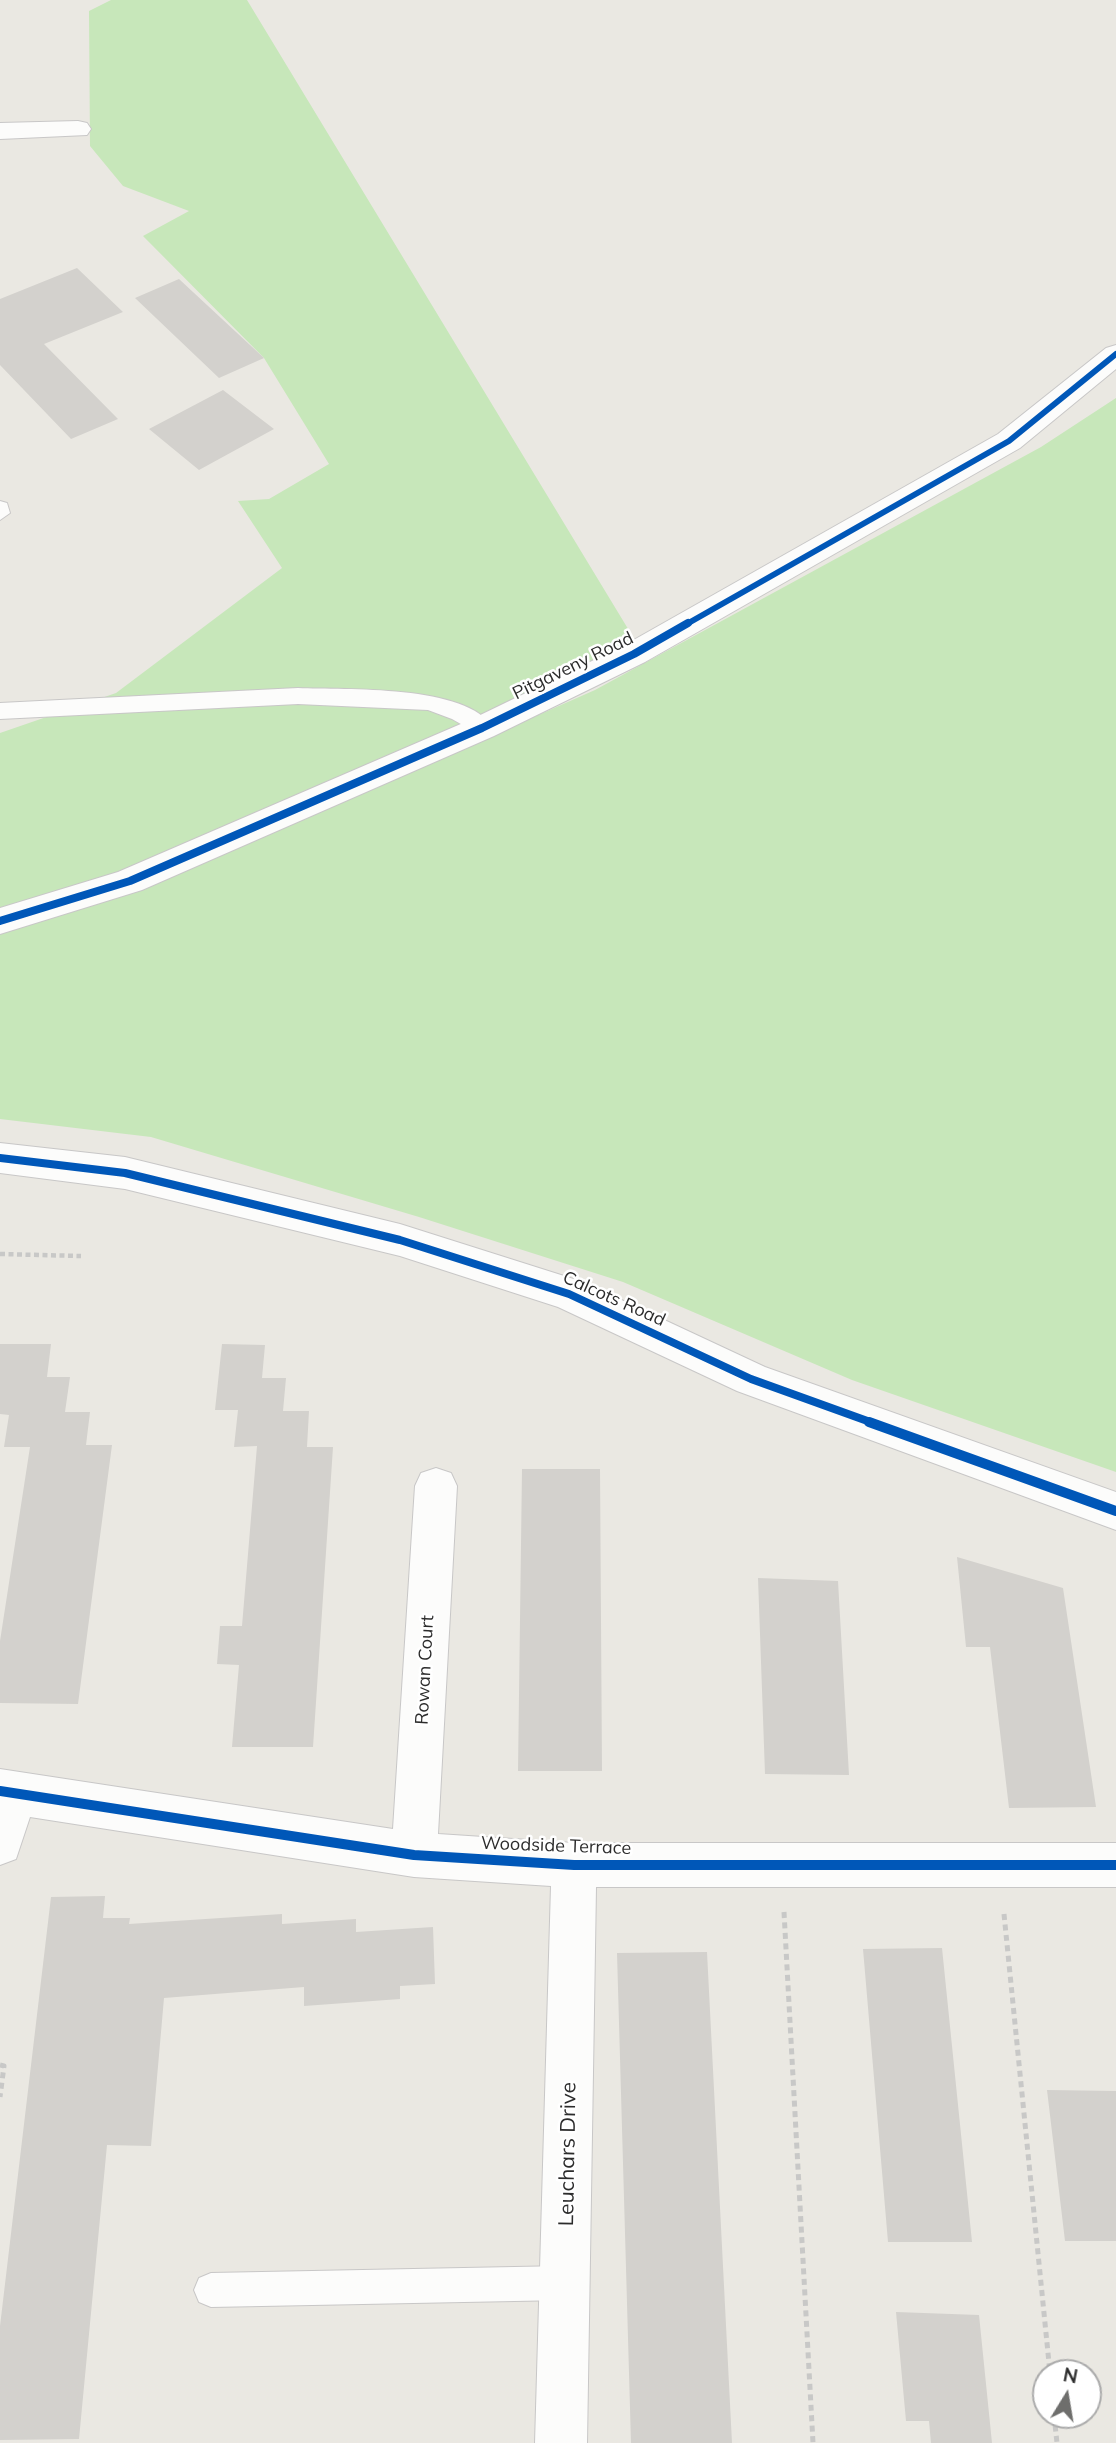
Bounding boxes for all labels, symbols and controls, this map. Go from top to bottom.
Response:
street label: Pitgaveny Road [509,627,637,705]
street label: Calcots Road [559,1267,669,1331]
street label: Rowan Court [411,1615,439,1725]
street label: Woodside Terrace [480,1833,632,1859]
street label: Leuchars Drive [554,2082,582,2226]
north arrow [1032,2359,1102,2429]
text: N [1061,2362,1080,2388]

